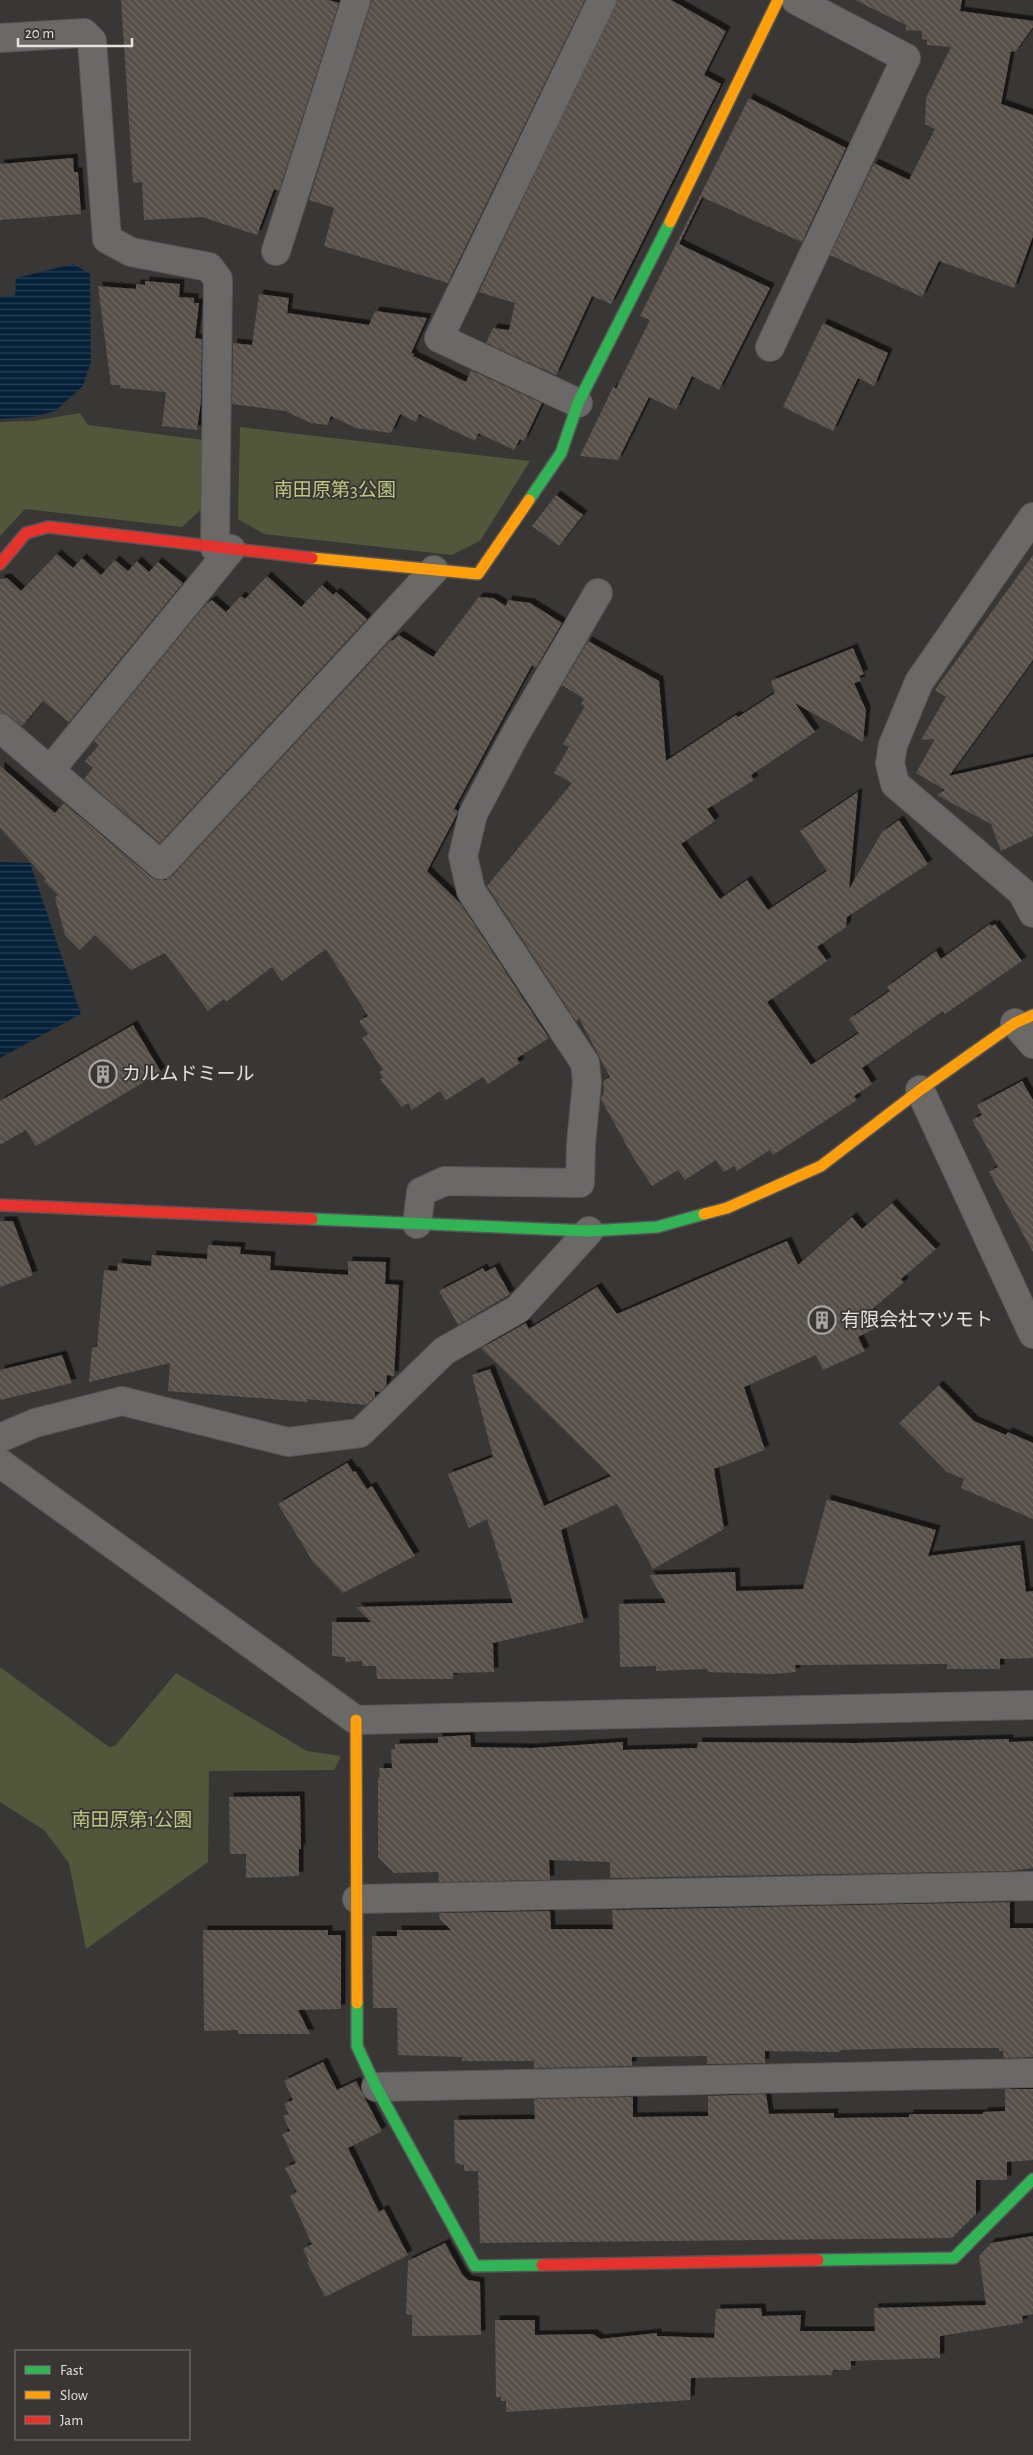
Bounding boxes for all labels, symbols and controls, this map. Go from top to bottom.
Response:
scale bar [18,15,131,47]
text: 20 m [25,26,54,41]
park label: 南田原第3公園 [274,480,396,500]
building icon: カルムドミール [88,1059,118,1089]
place label: カルムドミール [122,1065,255,1084]
building icon: 有限会社マツモト [807,1305,837,1335]
place label: 有限会社マツモト [841,1309,993,1330]
park label: 南田原第1公園 [72,1810,192,1830]
legend [15,2350,190,2440]
text: Fast [60,2363,84,2378]
text: Slow [60,2388,88,2403]
text: Jam [60,2413,83,2428]

